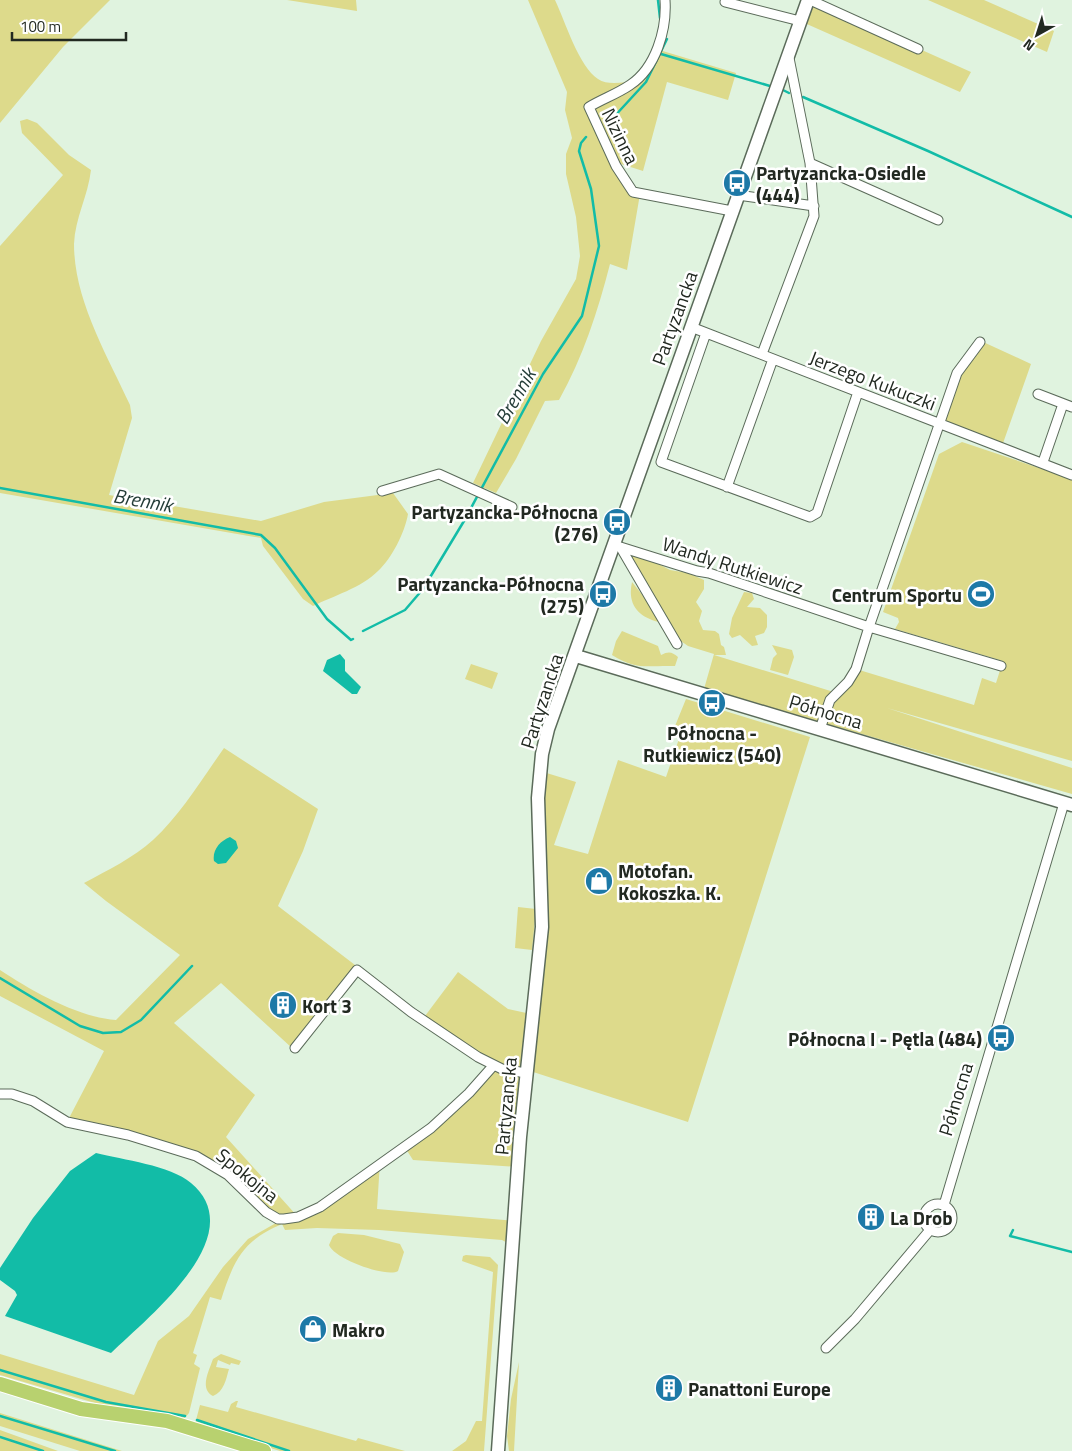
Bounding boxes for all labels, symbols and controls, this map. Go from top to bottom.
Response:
scale bar [12,10,126,42]
north arrow [1012,10,1062,60]
text: 100 m [20,15,61,38]
text: N [1018,34,1039,57]
street label: Nizinna [595,103,647,170]
place label: Partyzancka-Osiedle (444) [756,158,926,209]
bus stop icon: Partyzancka-Osiedle (444) [722,168,752,198]
street label: Partyzancka [644,266,705,369]
street label: Jerzego Kukuczki [805,342,941,418]
water label: Brennik [487,361,544,430]
water label: Brennik [111,480,177,521]
place label: Partyzancka-Północna (276) [411,497,598,548]
bus stop icon: Partyzancka-Północna (276) [602,507,632,537]
street label: Wandy Rutkiewicz [659,529,807,601]
place label: Partyzancka-Północna (275) [397,569,584,620]
bus stop icon: Partyzancka-Północna (275) [588,579,618,609]
sports icon: Centrum Sportu [966,579,996,609]
place label: Centrum Sportu [832,580,962,609]
street label: Partyzancka [512,649,570,752]
street label: Północna [786,686,867,736]
bus stop icon: Północna - Rutkiewicz (540) [697,688,727,718]
place label: Północna - Rutkiewicz (540) [643,718,781,769]
place label: Motofan. Kokoszka. K. [618,856,721,907]
shop icon: Motofan. Kokoszka. K. [584,866,614,896]
building icon: Kort 3 [268,990,298,1020]
place label: Kort 3 [302,991,352,1020]
bus stop icon: Północna I - Pętla (484) [986,1023,1016,1053]
place label: Północna I - Pętla (484) [788,1024,982,1053]
street label: Partyzancka [486,1055,524,1156]
street label: Północna [930,1058,980,1139]
street label: Spokojna [210,1141,286,1210]
building icon: La Drob [856,1202,886,1232]
place label: La Drob [890,1203,953,1232]
shop icon: Makro [298,1314,328,1344]
place label: Makro [332,1315,385,1344]
building icon: Panattoni Europe [654,1373,684,1403]
place label: Panattoni Europe [688,1374,831,1403]

